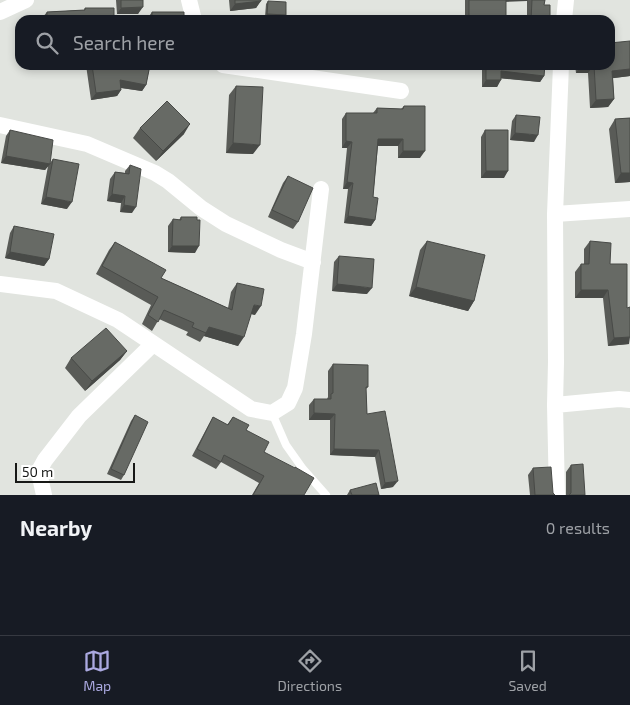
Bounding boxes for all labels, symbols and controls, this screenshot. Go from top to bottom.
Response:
search box [15,15,615,70]
icon: search [33,29,61,57]
text: Search here [73,31,175,54]
scale bar [15,460,135,483]
text: 50 m [22,463,53,480]
text: Nearby [20,515,92,540]
text: 0 results [546,518,610,537]
tab: Map [83,647,111,694]
tab: Directions [278,647,342,694]
tab: Saved [508,647,547,694]

